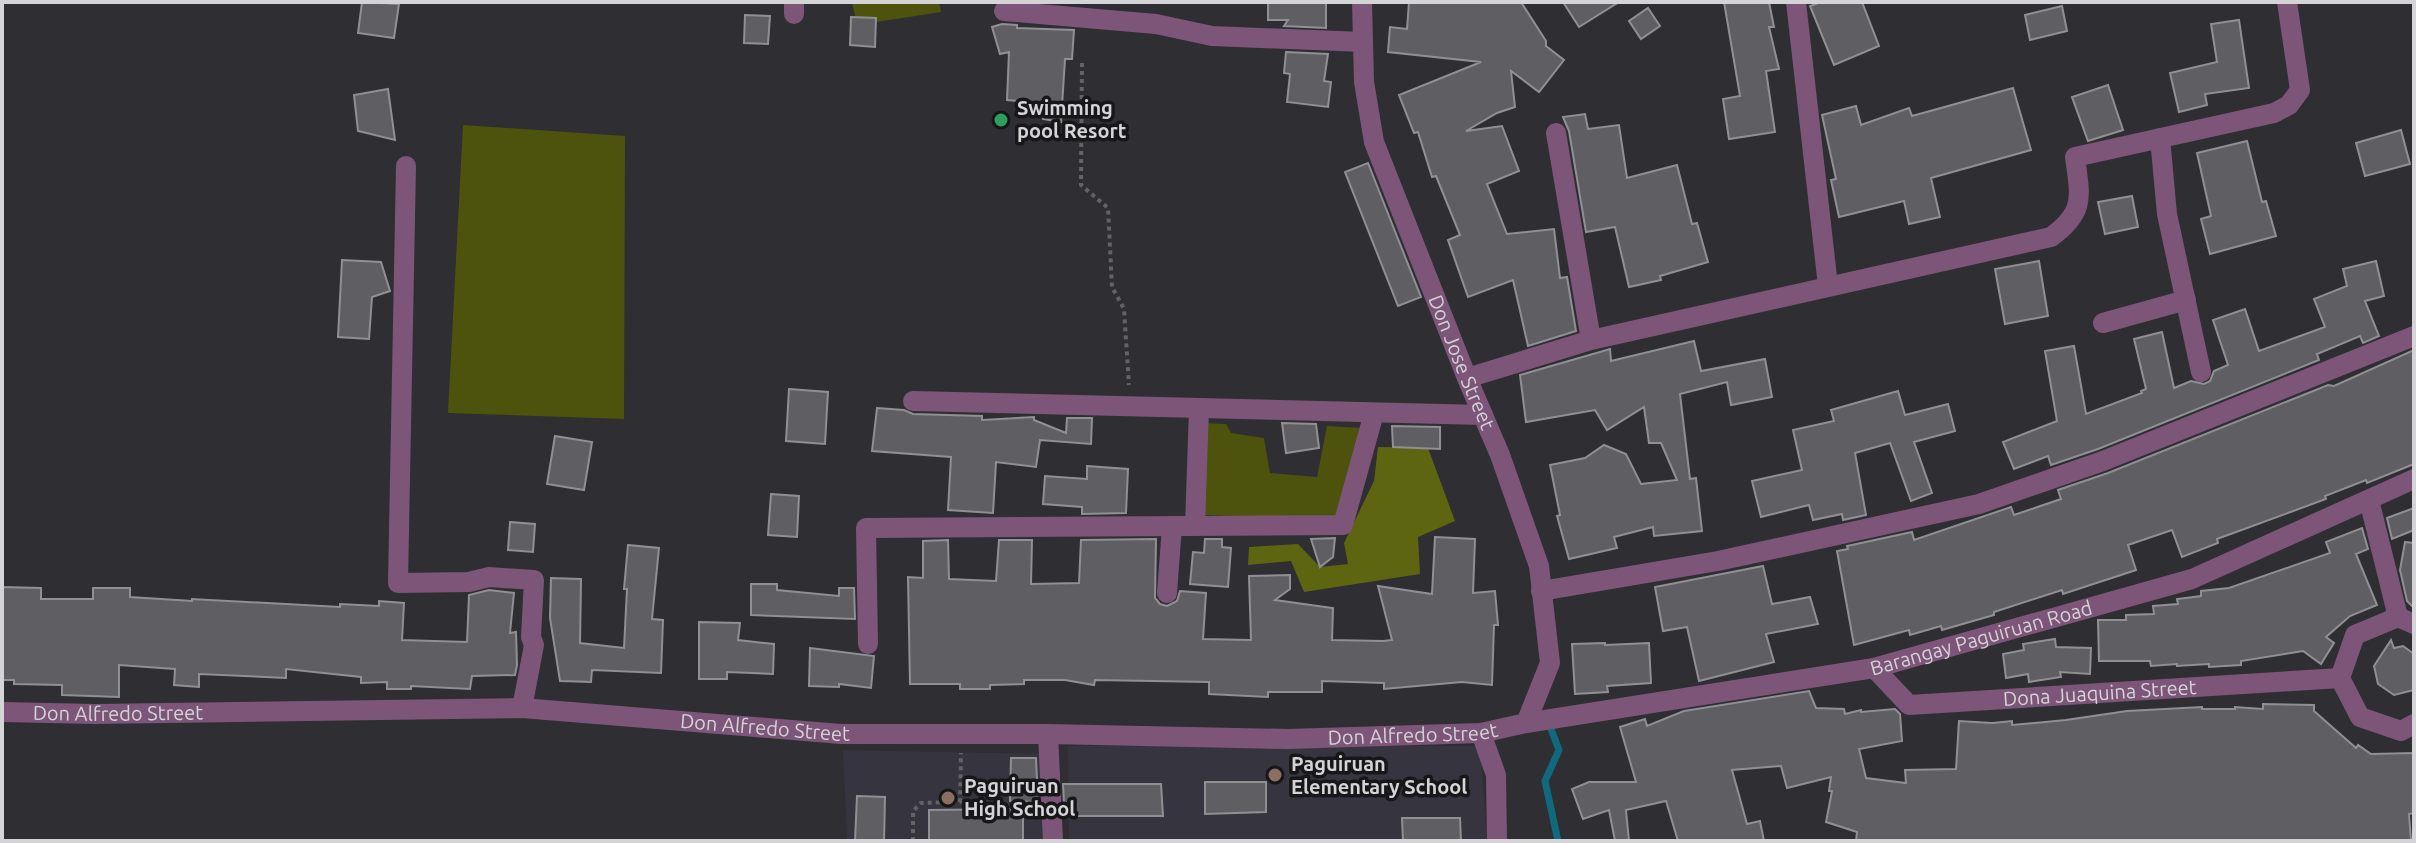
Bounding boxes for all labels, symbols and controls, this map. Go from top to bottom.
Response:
place label: Swimming pool Resort [1017,96,1127,142]
marker: Swimming pool Resort [992,111,1010,129]
street label: Don Jose Street [1424,291,1500,433]
street label: Barangay Paguiruan Road [1867,596,2095,680]
street label: Dona Juaquina Street [2002,675,2197,710]
street label: Don Alfredo Street [33,700,203,725]
street label: Don Alfredo Street [679,709,850,745]
street label: Don Alfredo Street [1327,718,1500,749]
place label: Paguiruan Elementary School [1291,752,1467,798]
marker: Paguiruan Elementary School [1266,766,1284,784]
place label: Paguiruan High School [964,774,1075,820]
marker: Paguiruan High School [939,789,957,807]

